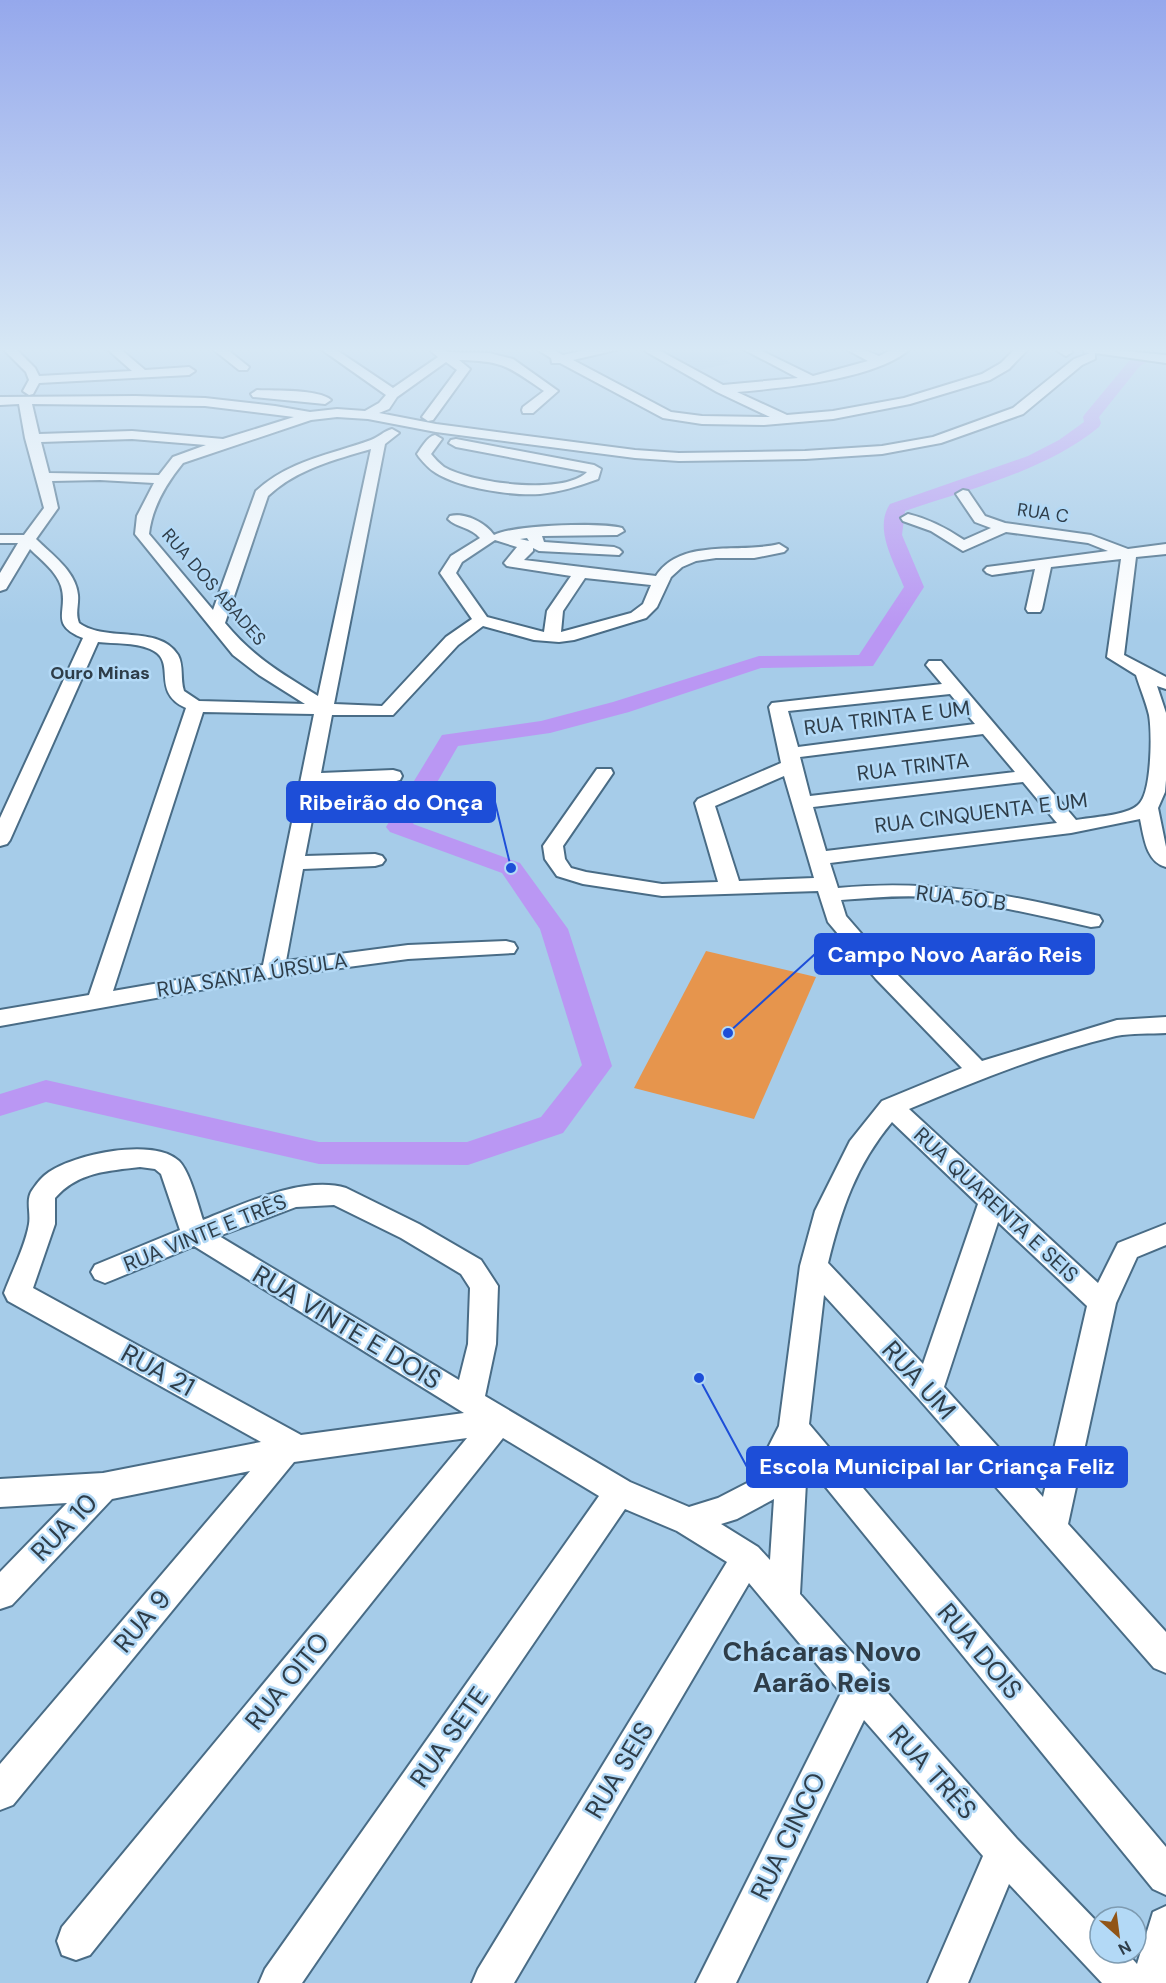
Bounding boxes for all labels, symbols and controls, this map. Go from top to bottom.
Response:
street label: RUA C [1016,498,1070,528]
street label: RUA DOS ABADES [156,523,272,651]
district label: Ouro Minas [50,661,150,685]
street label: RUA TRINTA E UM [802,694,972,742]
street label: RUA TRINTA [855,746,971,788]
callout: Ribeirão do Onça [287,782,495,822]
street label: RUA CINQUENTA E UM [873,786,1089,840]
text: Ribeirão do Onça [299,788,483,817]
street label: RUA 50 B [914,879,1008,917]
callout: Campo Novo Aarão Reis [815,934,1094,974]
text: Campo Novo Aarão Reis [827,940,1083,969]
street label: RUA SANTA ÚRSULA [155,946,349,1004]
street label: RUA QUARENTA E SEIS [908,1121,1084,1289]
street label: RUA VINTE E TRÊS [119,1188,291,1278]
street label: RUA VINTE E DOIS [246,1257,448,1397]
street label: RUA UM [875,1333,963,1427]
street label: RUA 21 [115,1336,201,1404]
callout: Escola Municipal lar Criança Feliz [747,1447,1127,1487]
text: Escola Municipal lar Criança Feliz [759,1452,1115,1481]
street label: RUA 10 [23,1486,105,1568]
street label: RUA 9 [106,1582,178,1660]
street label: RUA DOIS [930,1596,1030,1706]
street label: RUA OITO [237,1625,337,1737]
district label: Chácaras Novo Aarão Reis [723,1634,921,1700]
street label: RUA SETE [402,1680,496,1794]
street label: RUA SEIS [577,1715,661,1825]
street label: RUA TRÊS [882,1718,984,1826]
street label: RUA CINCO [743,1767,833,1905]
north arrow [1088,1905,1148,1965]
text: N [1115,1936,1135,1960]

